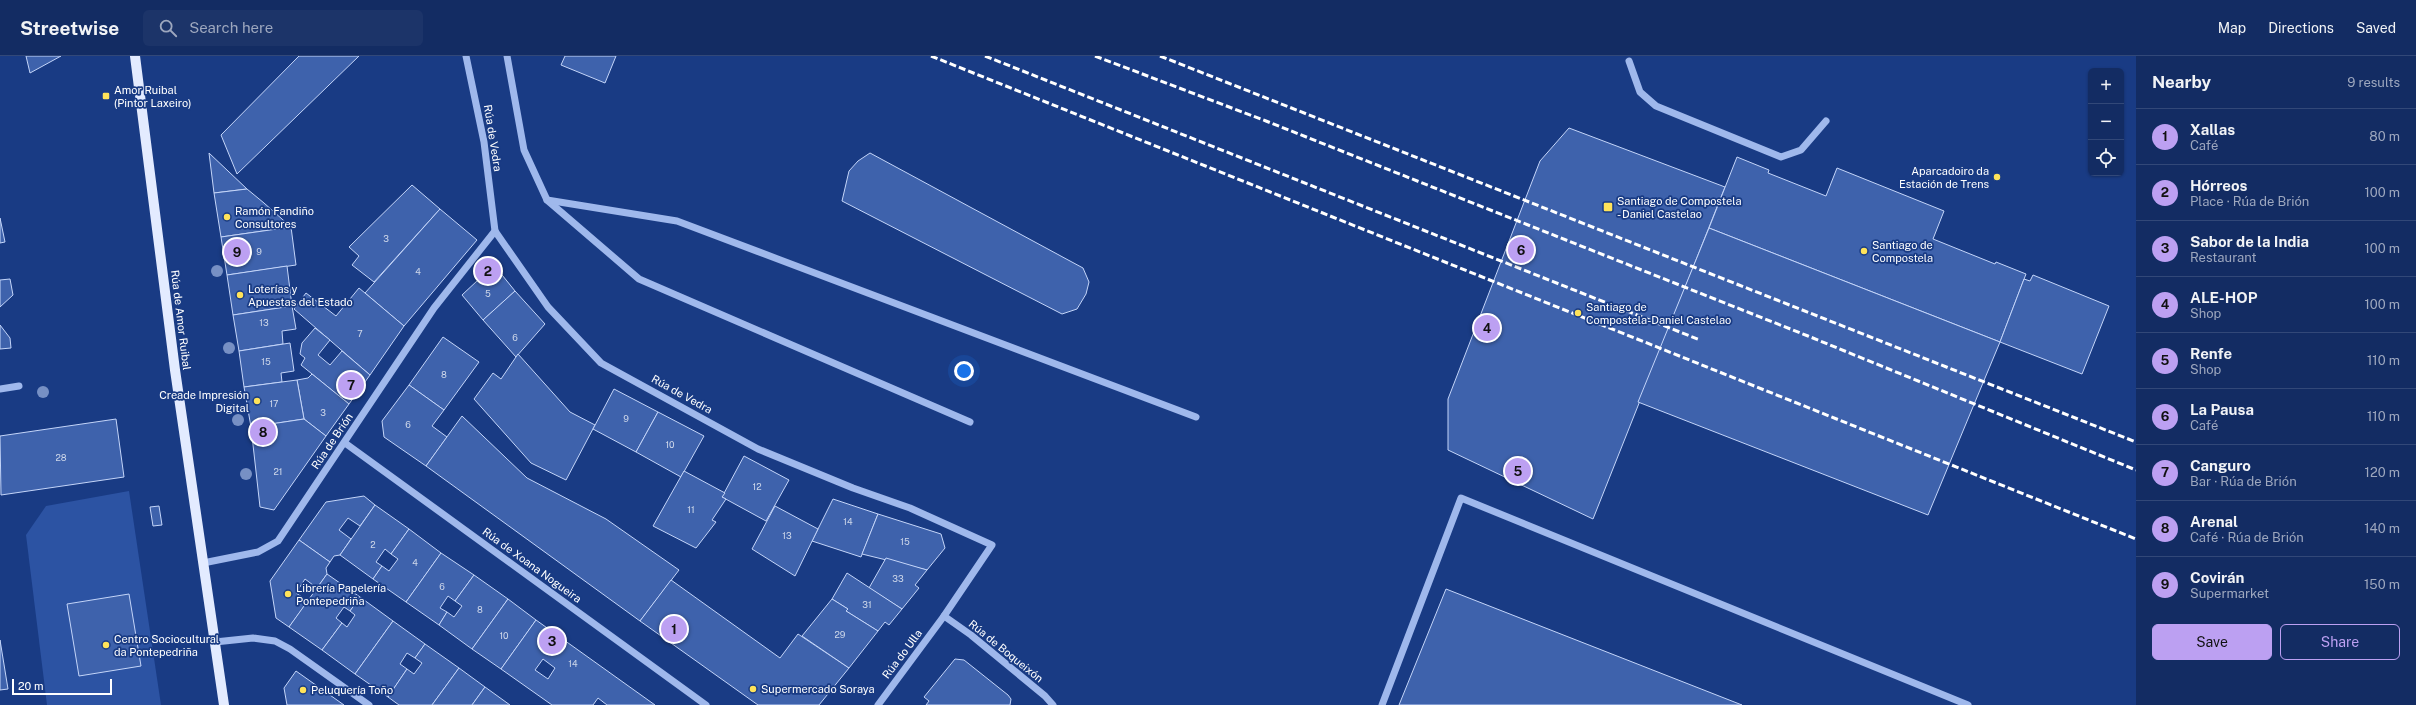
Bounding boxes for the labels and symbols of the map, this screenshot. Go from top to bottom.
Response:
place label: Amor Ruibal (Pintor Laxeiro) [114,84,191,109]
marker: Amor Ruibal (Pintor Laxeiro) [101,91,111,101]
street label: Rúa de Vedra [482,104,504,172]
place label: Aparcadoiro da Estación de Trens [1899,165,1989,190]
marker: Aparcadoiro da Estación de Trens [1992,172,2002,182]
place label: Santiago de Compostela - Daniel Castelao [1617,195,1742,220]
marker: Santiago de Compostela - Daniel Castelao [1602,201,1614,213]
place label: Ramón Fandiño Consultores [235,205,314,230]
marker: Ramón Fandiño Consultores [222,212,232,222]
house number: 3 [383,233,389,244]
pin: 6 [1508,235,1534,265]
pin: 9 [224,237,250,267]
place label: Santiago de Compostela [1872,239,1933,264]
house number: 9 [256,246,262,257]
marker: Santiago de Compostela [1859,246,1869,256]
pin: 2 [475,256,501,286]
house number: 4 [415,266,421,277]
street label: Rúa de Amor Ruibal [169,269,193,371]
place label: Loterías y Apuestas del Estado [248,283,353,308]
house number: 5 [485,288,491,299]
marker: Loterías y Apuestas del Estado [235,290,245,300]
place label: Santiago de Compostela-Daniel Castelao [1586,301,1731,326]
marker: Santiago de Compostela-Daniel Castelao [1573,308,1583,318]
pin: 4 [1474,313,1500,343]
house number: 13 [259,317,269,328]
house number: 7 [357,328,363,339]
house number: 6 [512,332,518,343]
house number: 15 [261,356,271,367]
your location [954,361,974,381]
house number: 8 [441,369,447,380]
pin: 7 [338,370,364,400]
street label: Rúa de Vedra [650,372,714,416]
place label: Creade Impresión Digital [159,389,249,414]
marker: Creade Impresión Digital [252,396,262,406]
house number: 17 [269,398,279,409]
house number: 3 [320,407,326,418]
street label: Rúa de Brión [309,411,355,471]
house number: 9 [623,413,629,424]
pin: 8 [250,417,276,447]
house number: 6 [405,419,411,430]
house number: 10 [665,439,675,450]
house number: 28 [55,452,67,463]
pin: 5 [1505,456,1531,486]
house number: 21 [273,466,283,477]
house number: 12 [752,481,762,492]
house number: 11 [687,504,695,515]
house number: 14 [843,516,853,527]
street label: Rúa de Xoana Nogueira [480,525,584,605]
house number: 13 [782,530,792,541]
house number: 15 [900,536,910,547]
house number: 2 [370,539,376,550]
house number: 4 [412,557,418,568]
house number: 33 [892,573,904,584]
house number: 6 [439,581,445,592]
place label: Librería Papelería Pontepedriña [296,582,386,607]
marker: Librería Papelería Pontepedriña [283,589,293,599]
house number: 31 [862,599,872,610]
house number: 8 [477,604,483,615]
pin: 1 [661,614,687,644]
street label: Rúa de Boqueixón [967,617,1045,685]
pin: 3 [539,626,565,656]
street label: Rúa do Ulla [880,627,924,681]
house number: 29 [835,629,846,640]
house number: 10 [499,630,509,641]
place label: Centro Sociocultural da Pontepedriña [114,633,219,658]
marker: Centro Sociocultural da Pontepedriña [101,640,111,650]
house number: 14 [568,658,578,669]
scale bar [12,677,112,696]
place label: Supermercado Soraya [761,683,875,695]
place label: Peluquería Toño [311,684,393,696]
marker: Supermercado Soraya [748,684,758,694]
marker: Peluquería Toño [298,685,308,695]

